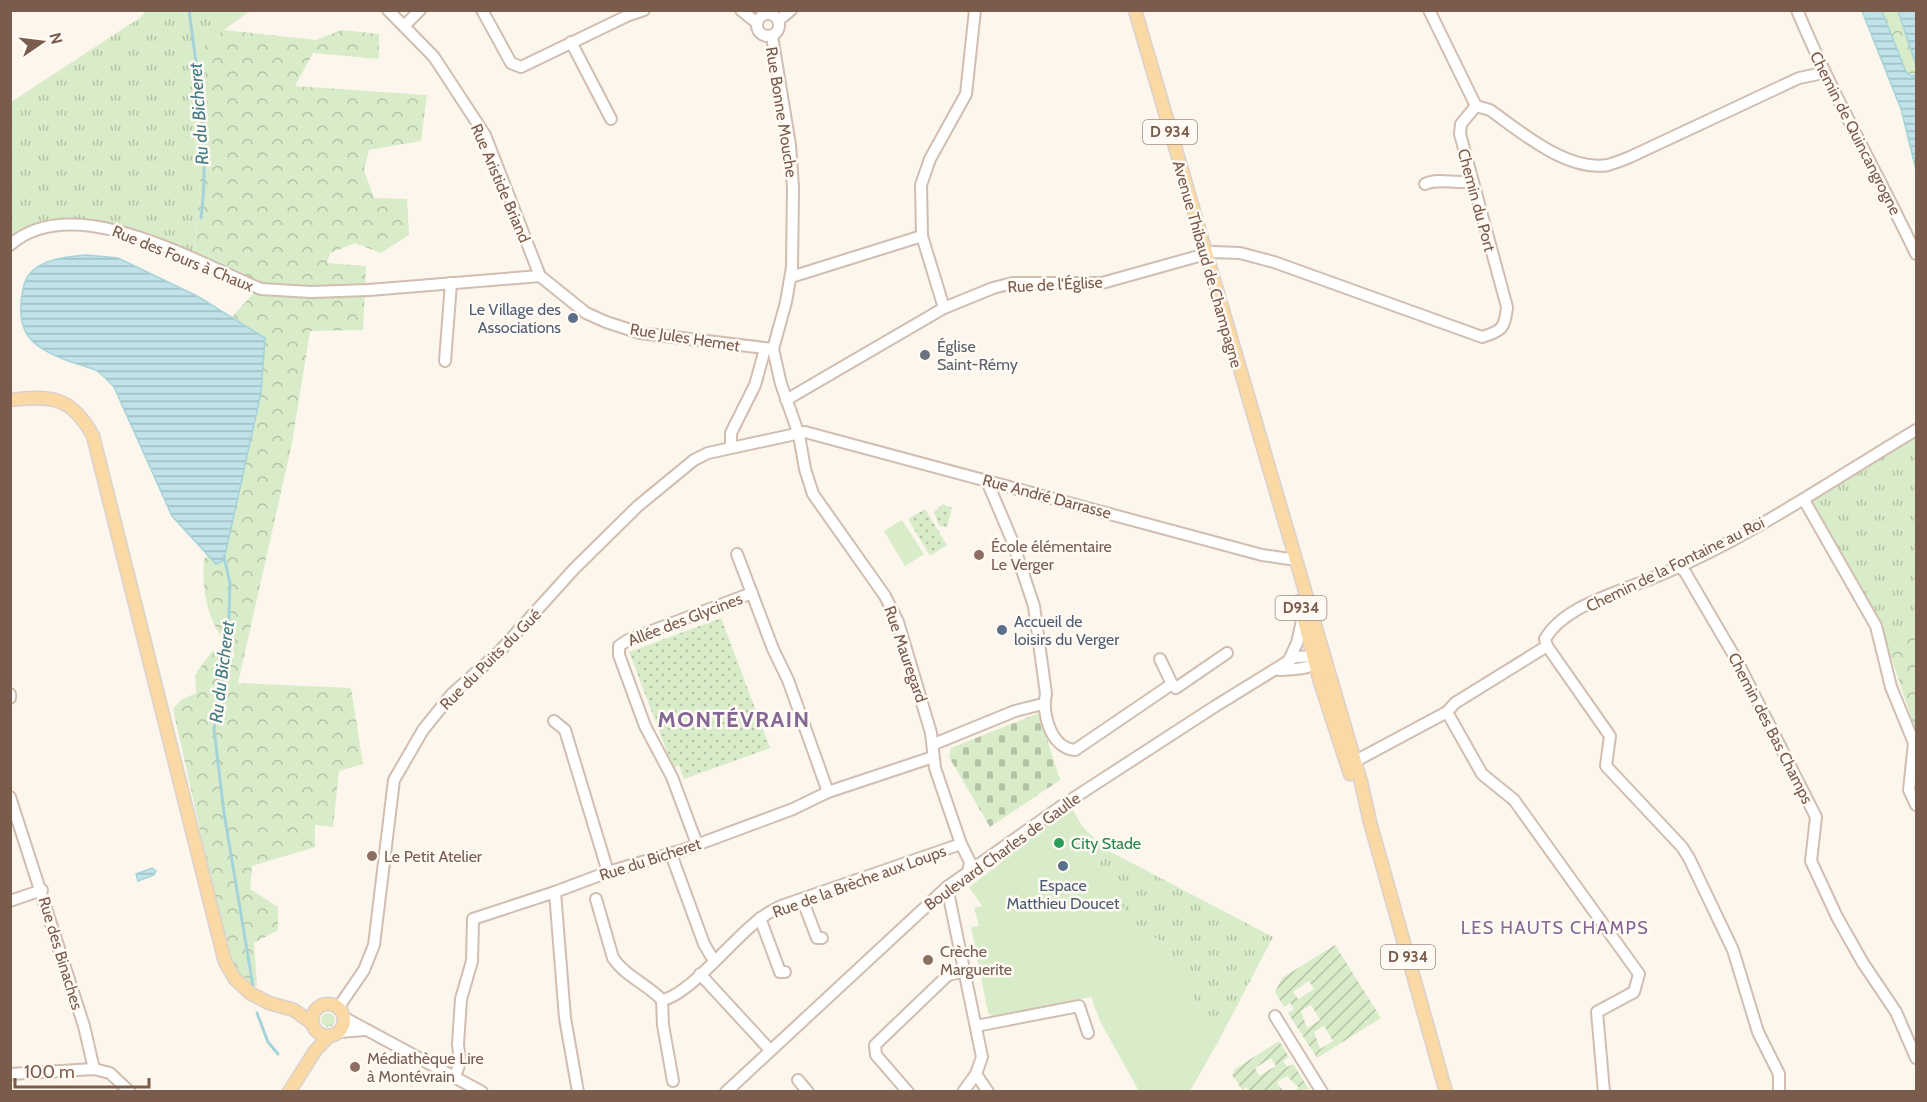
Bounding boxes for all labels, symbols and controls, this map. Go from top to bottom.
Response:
north arrow [12,12,72,72]
text: N [45,31,67,46]
street label: Rue Bonne Mouche [762,46,801,179]
street label: Chemin de Quincangrogne [1806,48,1905,218]
water label: Ru du Bicheret [184,62,214,166]
road number: D 934 [1143,120,1197,144]
street label: Rue Aristide Briand [467,121,534,246]
street label: Chemin du Port [1454,147,1500,254]
street label: Avenue Thibaud de Champagne [1169,158,1246,370]
street label: Rue des Fours à Chaux [109,221,257,296]
street label: Rue de l'Église [1007,273,1103,296]
place label: Le Village des Associations [469,300,561,337]
marker: Le Village des Associations [566,311,580,325]
street label: Rue Jules Hemet [629,319,742,356]
place label: Église Saint-Rémy [937,337,1018,374]
marker: Église Saint-Rémy [918,348,932,362]
street label: Rue André Darrasse [981,470,1113,523]
street label: Chemin de la Fontaine au Roi [1583,513,1768,616]
place label: École élémentaire Le Verger [991,537,1112,574]
marker: École élémentaire Le Verger [972,548,986,562]
street label: Allée des Glycines [625,589,745,650]
road number: D934 [1276,596,1326,620]
street label: Rue Mauregard [880,603,931,705]
street label: Rue du Puits du Gué [436,605,545,714]
place label: Accueil de loisirs du Verger [1014,612,1120,649]
water label: Ru du Bicheret [205,619,239,724]
marker: Accueil de loisirs du Verger [995,623,1009,637]
street label: Chemin des Bas Champs [1724,649,1817,807]
district label: MONTÉVRAIN [657,706,811,733]
street label: Boulevard Charles de Gaulle [921,789,1084,914]
street label: Rue du Bicheret [597,834,704,885]
place label: City Stade [1071,834,1141,853]
marker: City Stade [1052,836,1066,850]
street label: Rue de la Brèche aux Loups [770,841,949,922]
place label: Le Petit Atelier [384,847,483,866]
marker: Le Petit Atelier [365,849,379,863]
marker: Espace Matthieu Doucet [1056,859,1070,873]
place label: Espace Matthieu Doucet [1007,876,1120,913]
street label: Rue des Binaches [34,894,87,1012]
district label: LES HAUTS CHAMPS [1461,917,1649,939]
place label: Crèche Marguerite [940,942,1012,979]
road number: D 934 [1381,945,1435,969]
marker: Crèche Marguerite [921,953,935,967]
place label: Médiathèque Lire à Montévrain [367,1049,484,1086]
scale bar [15,1051,148,1089]
marker: Médiathèque Lire à Montévrain [348,1060,362,1074]
text: 100 m [24,1061,75,1083]

